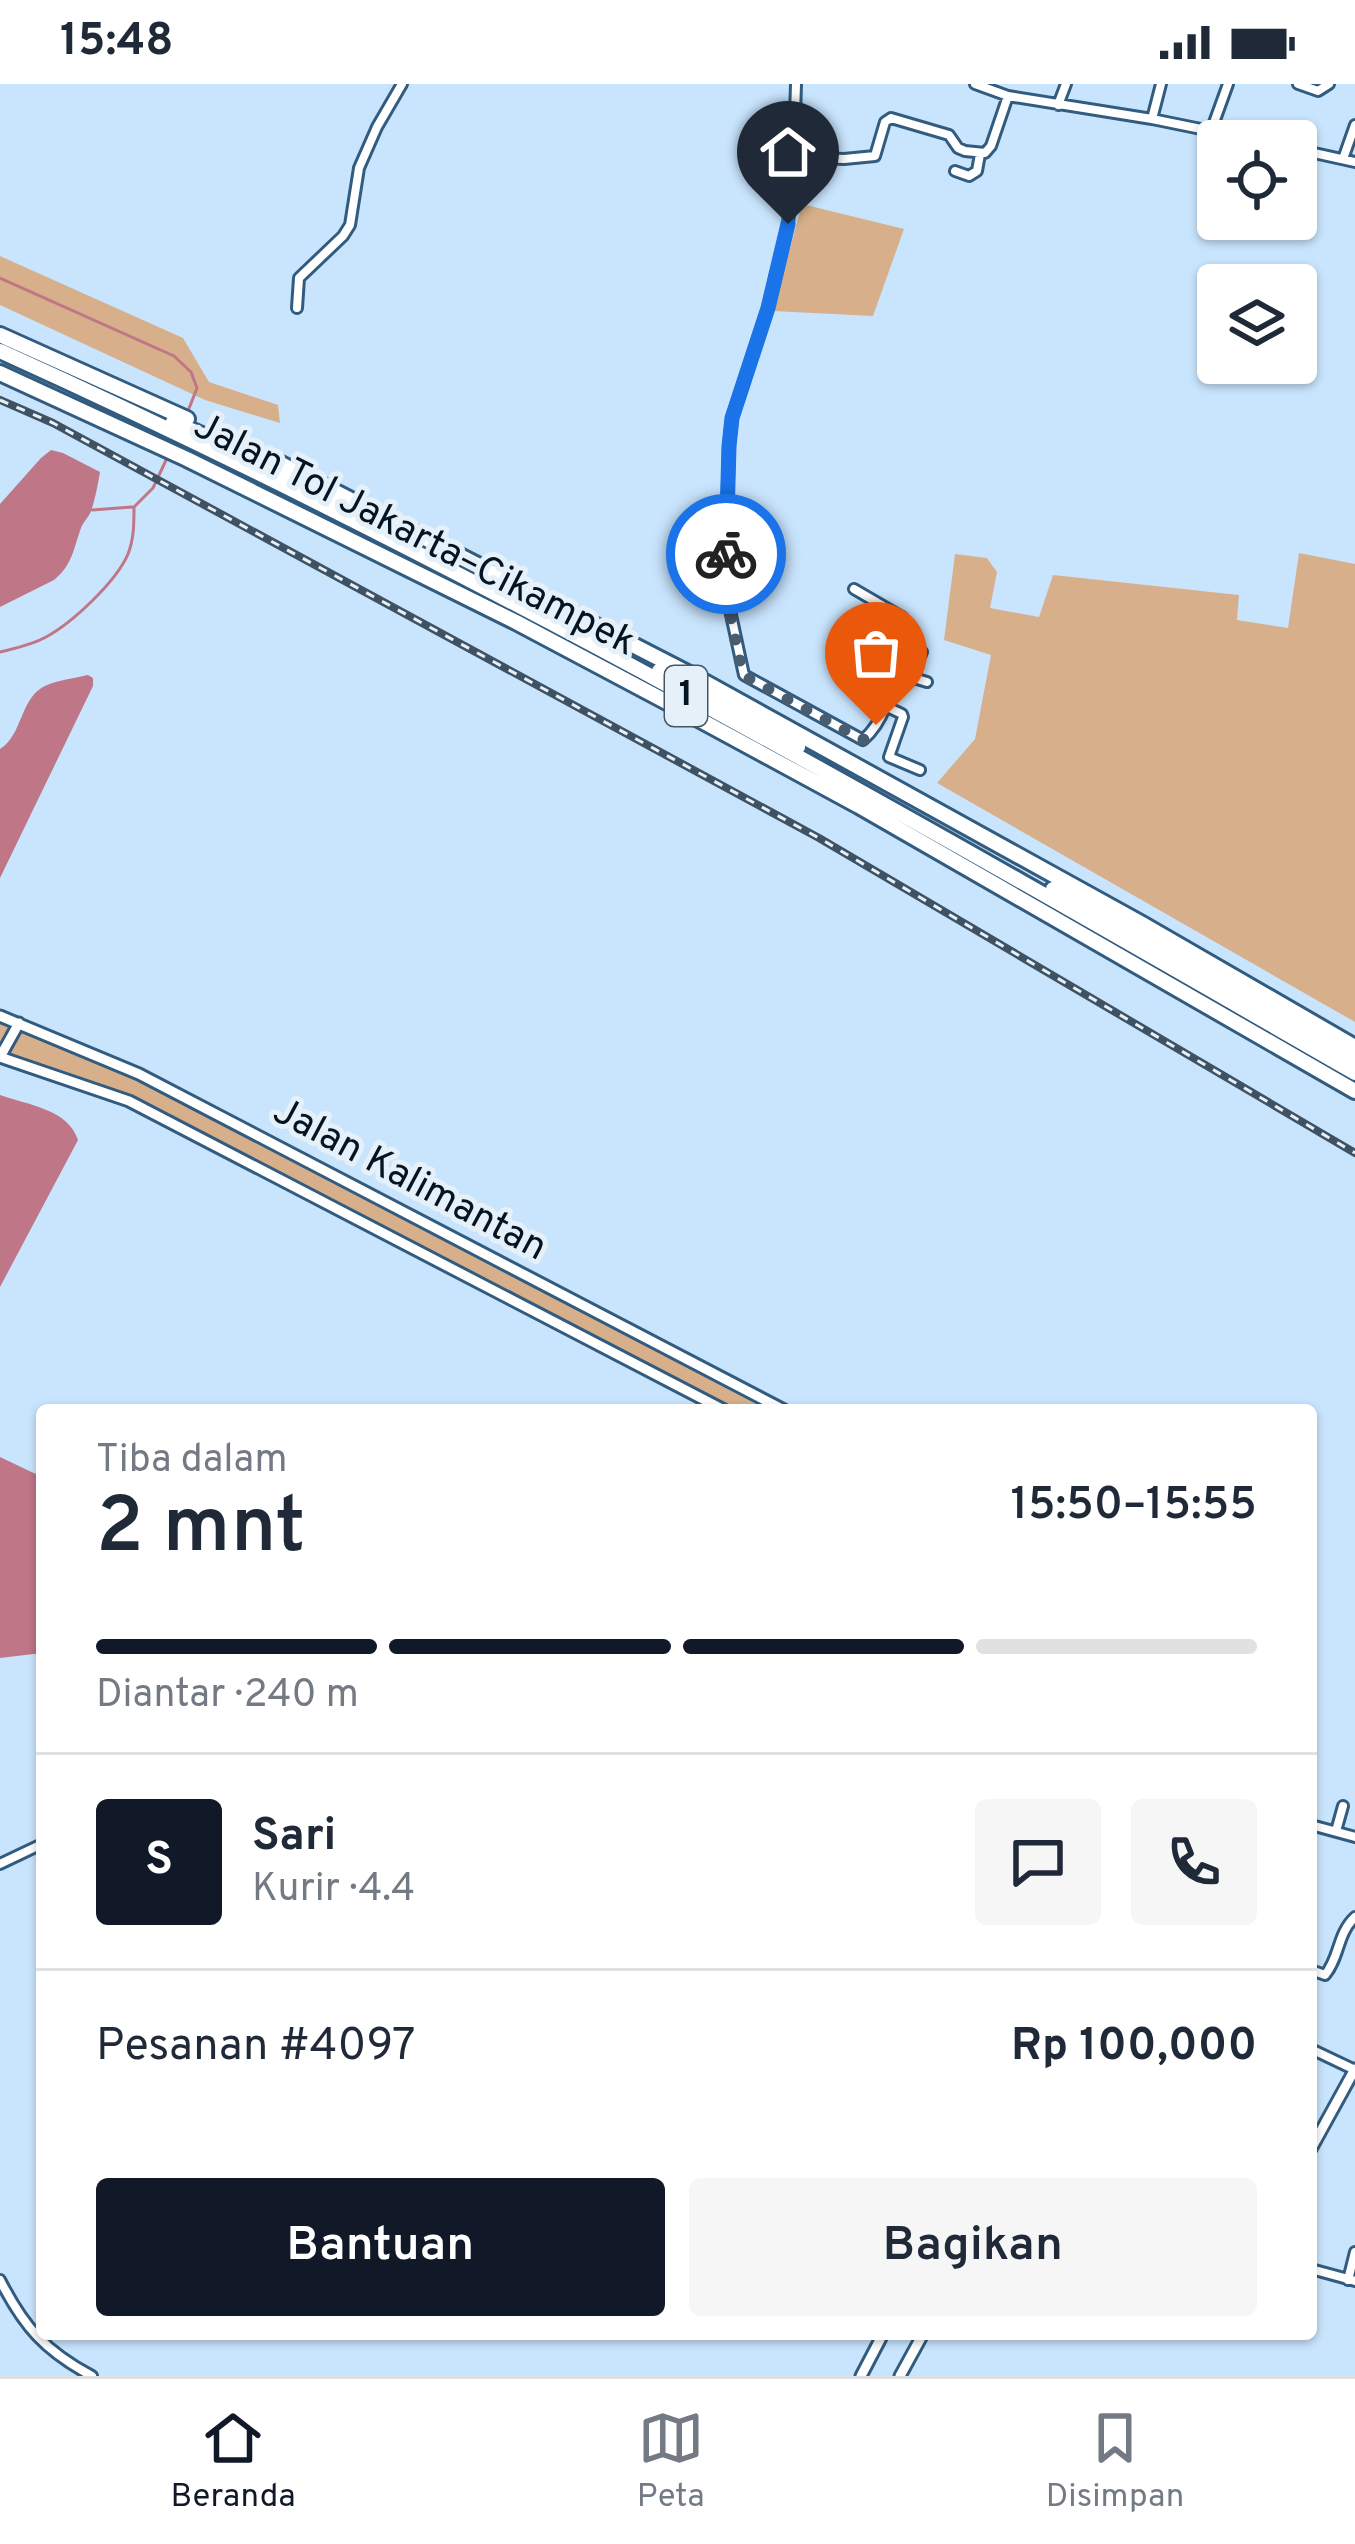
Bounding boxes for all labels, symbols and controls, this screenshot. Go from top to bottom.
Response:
text: 15:48 [60,14,174,71]
pin [737,101,839,224]
icon: home [755,119,821,185]
map controls [1197,120,1317,384]
button: locate [1197,120,1317,240]
button: layers [1197,264,1317,384]
street label: Jalan Tol Jakarta–Cikampek [185,403,643,669]
courier [666,494,786,614]
icon: bike [693,521,759,587]
pin [825,602,927,725]
icon: bag [843,620,909,686]
road number: 1 [665,666,707,726]
street label: Jalan Kalimantan [264,1088,554,1274]
text: Tiba dalam [96,1437,288,1486]
text: 15:50–15:55 [1010,1478,1257,1535]
text: 2 mnt [96,1481,305,1580]
text: Diantar · 240 m [96,1672,359,1721]
button: chat [975,1799,1101,1925]
button: phone [1131,1799,1257,1925]
text: Sari [252,1809,336,1866]
text: S [145,1833,173,1890]
text: Kurir · 4.4 [252,1866,415,1915]
text: Pesanan #4097 [96,2019,415,2076]
text: Rp 100,000 [1011,2019,1257,2076]
button: Bantuan [96,2178,665,2316]
button: Bagikan [689,2178,1257,2316]
tab: Beranda [171,2405,296,2519]
tab: Peta [637,2405,705,2519]
tab: Disimpan [1046,2405,1184,2519]

